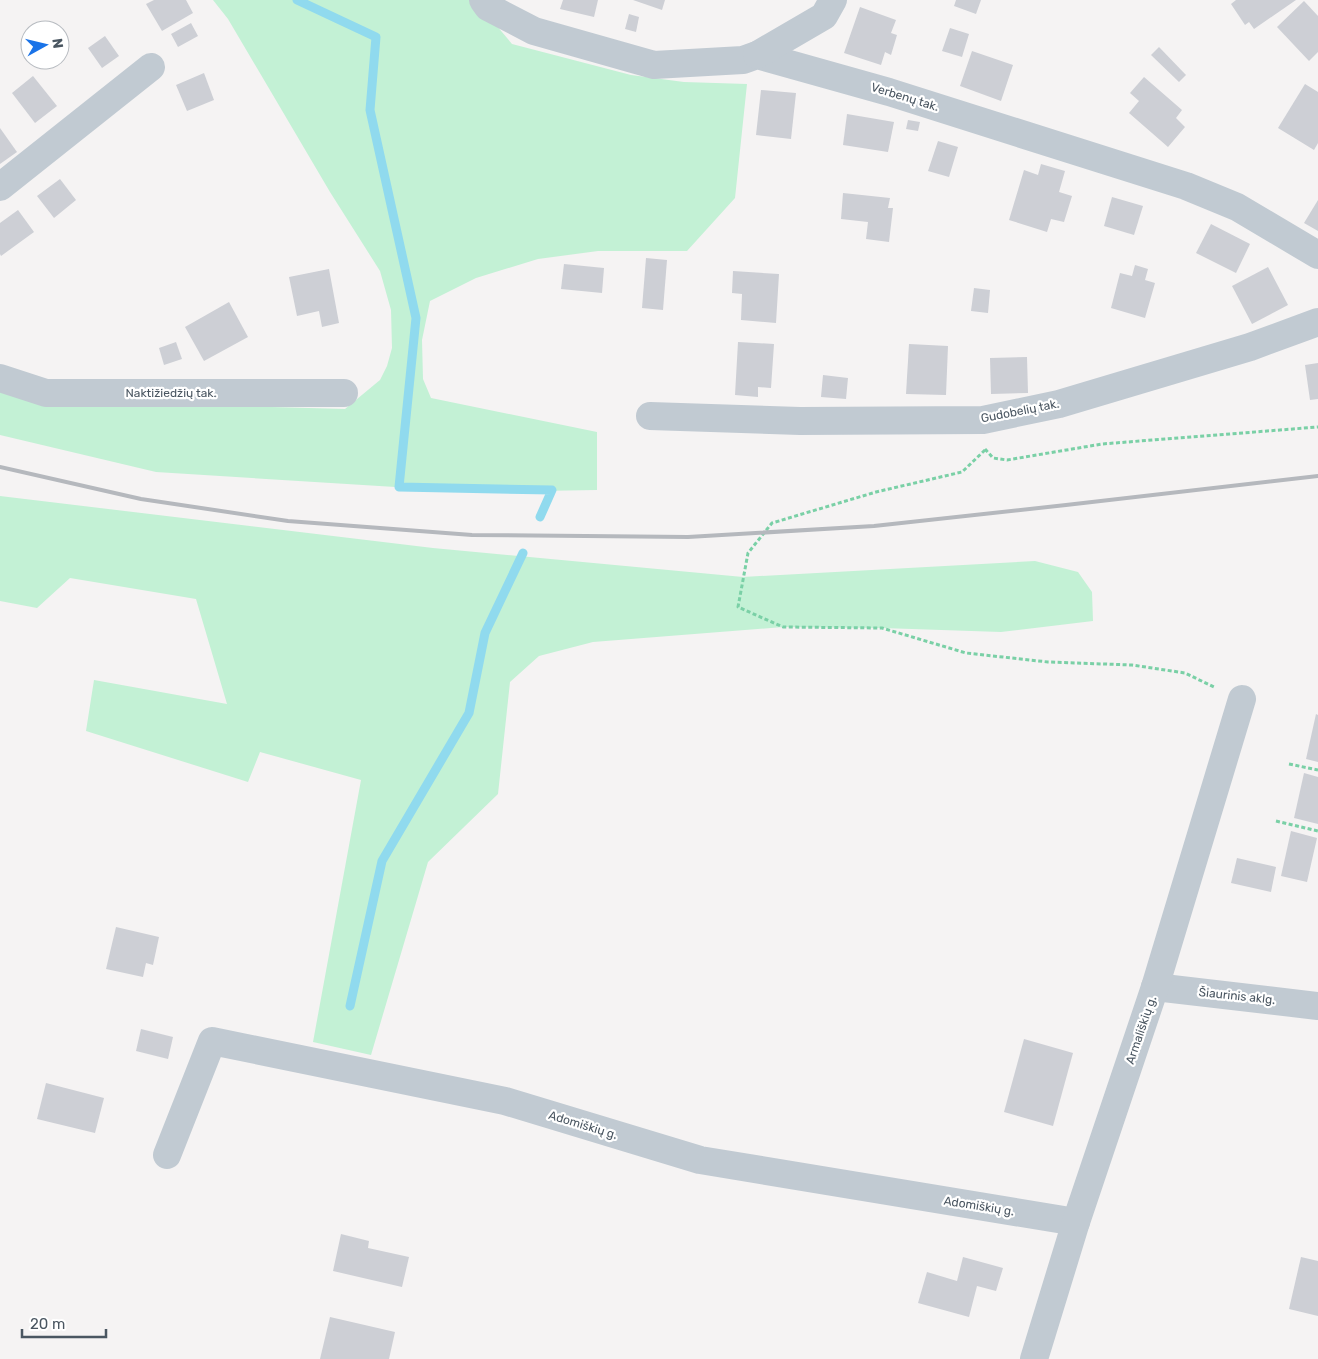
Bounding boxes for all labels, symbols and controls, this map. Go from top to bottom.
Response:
north arrow [20,20,70,70]
text: N [48,37,66,49]
street label: Verbenų tak. [869,80,941,114]
street label: Naktižiedžių tak. [125,386,217,400]
street label: Gudobelių tak. [980,397,1060,425]
street label: Šiaurinis aklg. [1198,985,1276,1007]
street label: Armališkių g. [1123,994,1159,1066]
street label: Adomiškių g. [547,1108,619,1142]
street label: Adomiškių g. [943,1194,1015,1218]
scale bar [22,1306,106,1338]
text: 20 m [30,1315,65,1333]

